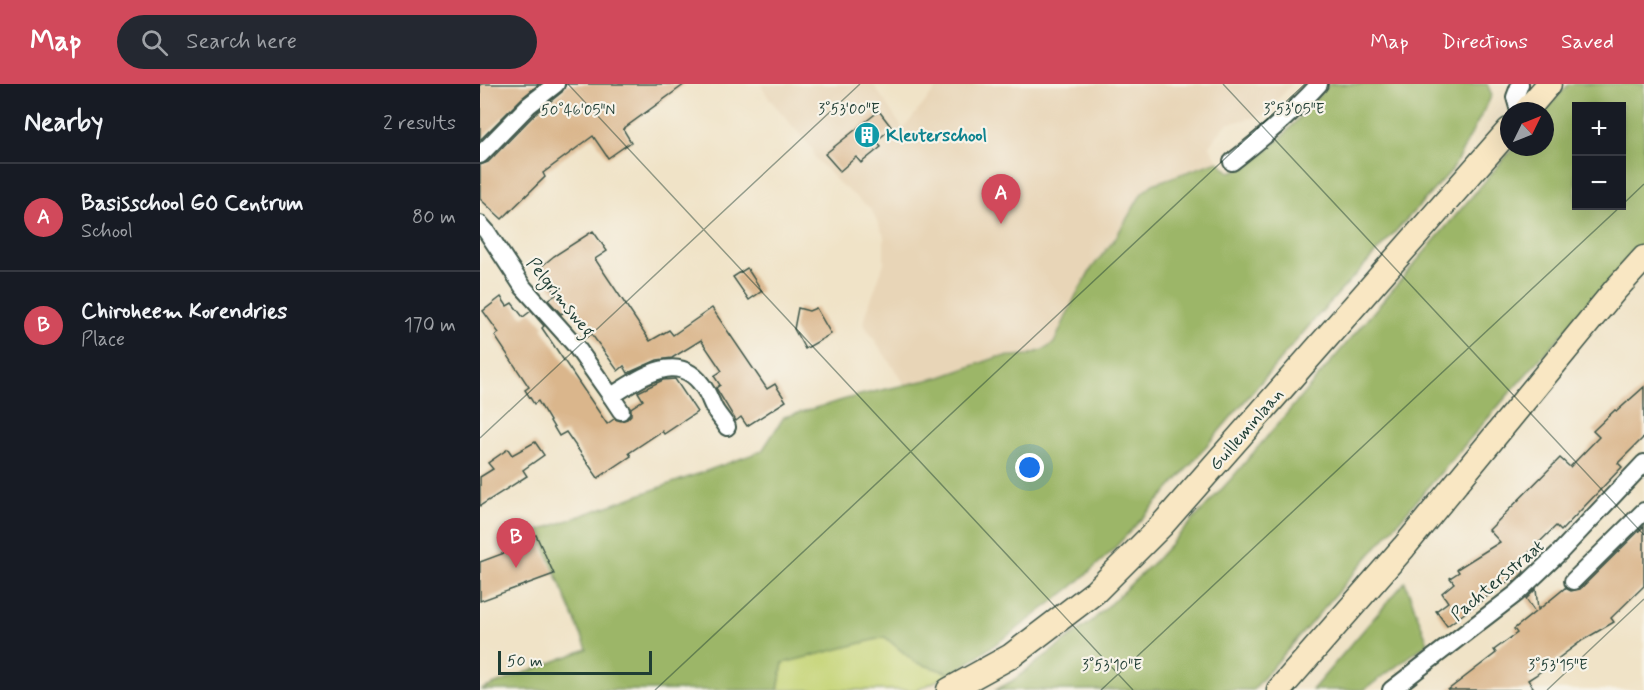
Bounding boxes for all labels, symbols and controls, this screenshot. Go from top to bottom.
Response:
search box [117,15,537,69]
text: Map [30,24,81,61]
icon: search [138,26,171,59]
text: Search here [186,28,297,56]
text: Map [1370,28,1409,56]
text: Directions [1442,28,1528,56]
text: Saved [1561,28,1614,56]
text: 3°53'00"E [818,100,880,120]
text: 3°53'05"E [1264,100,1325,120]
text: 50°46'05"N [541,101,615,121]
north arrow [1500,102,1554,156]
map controls [1572,102,1626,210]
button: + [1572,102,1626,156]
text: Nearby [24,106,103,140]
text: 2 results [383,110,456,137]
building icon: Kleuterschool [852,120,882,150]
place label: Kleuterschool [886,124,987,148]
button: − [1572,156,1626,210]
pin: A [982,174,1020,224]
text: Basisschool GO Centrum [81,190,304,218]
text: A [37,204,50,231]
text: 80 m [412,204,456,231]
text: School [81,218,133,245]
street label: Pelgrimsweg [519,253,600,344]
text: Chiroheem Korendries [81,298,287,326]
text: B [37,312,50,339]
text: 170 m [404,312,456,339]
text: Place [81,326,125,353]
street label: Guilleminlaan [1204,383,1289,476]
your location [1015,453,1044,482]
pin: B [496,518,536,568]
street label: Pachtersstraat [1446,535,1550,627]
scale bar [498,648,652,676]
text: 50 m [507,651,543,672]
text: 3°53'10"E [1082,656,1142,676]
text: 3°53'15"E [1528,656,1588,676]

